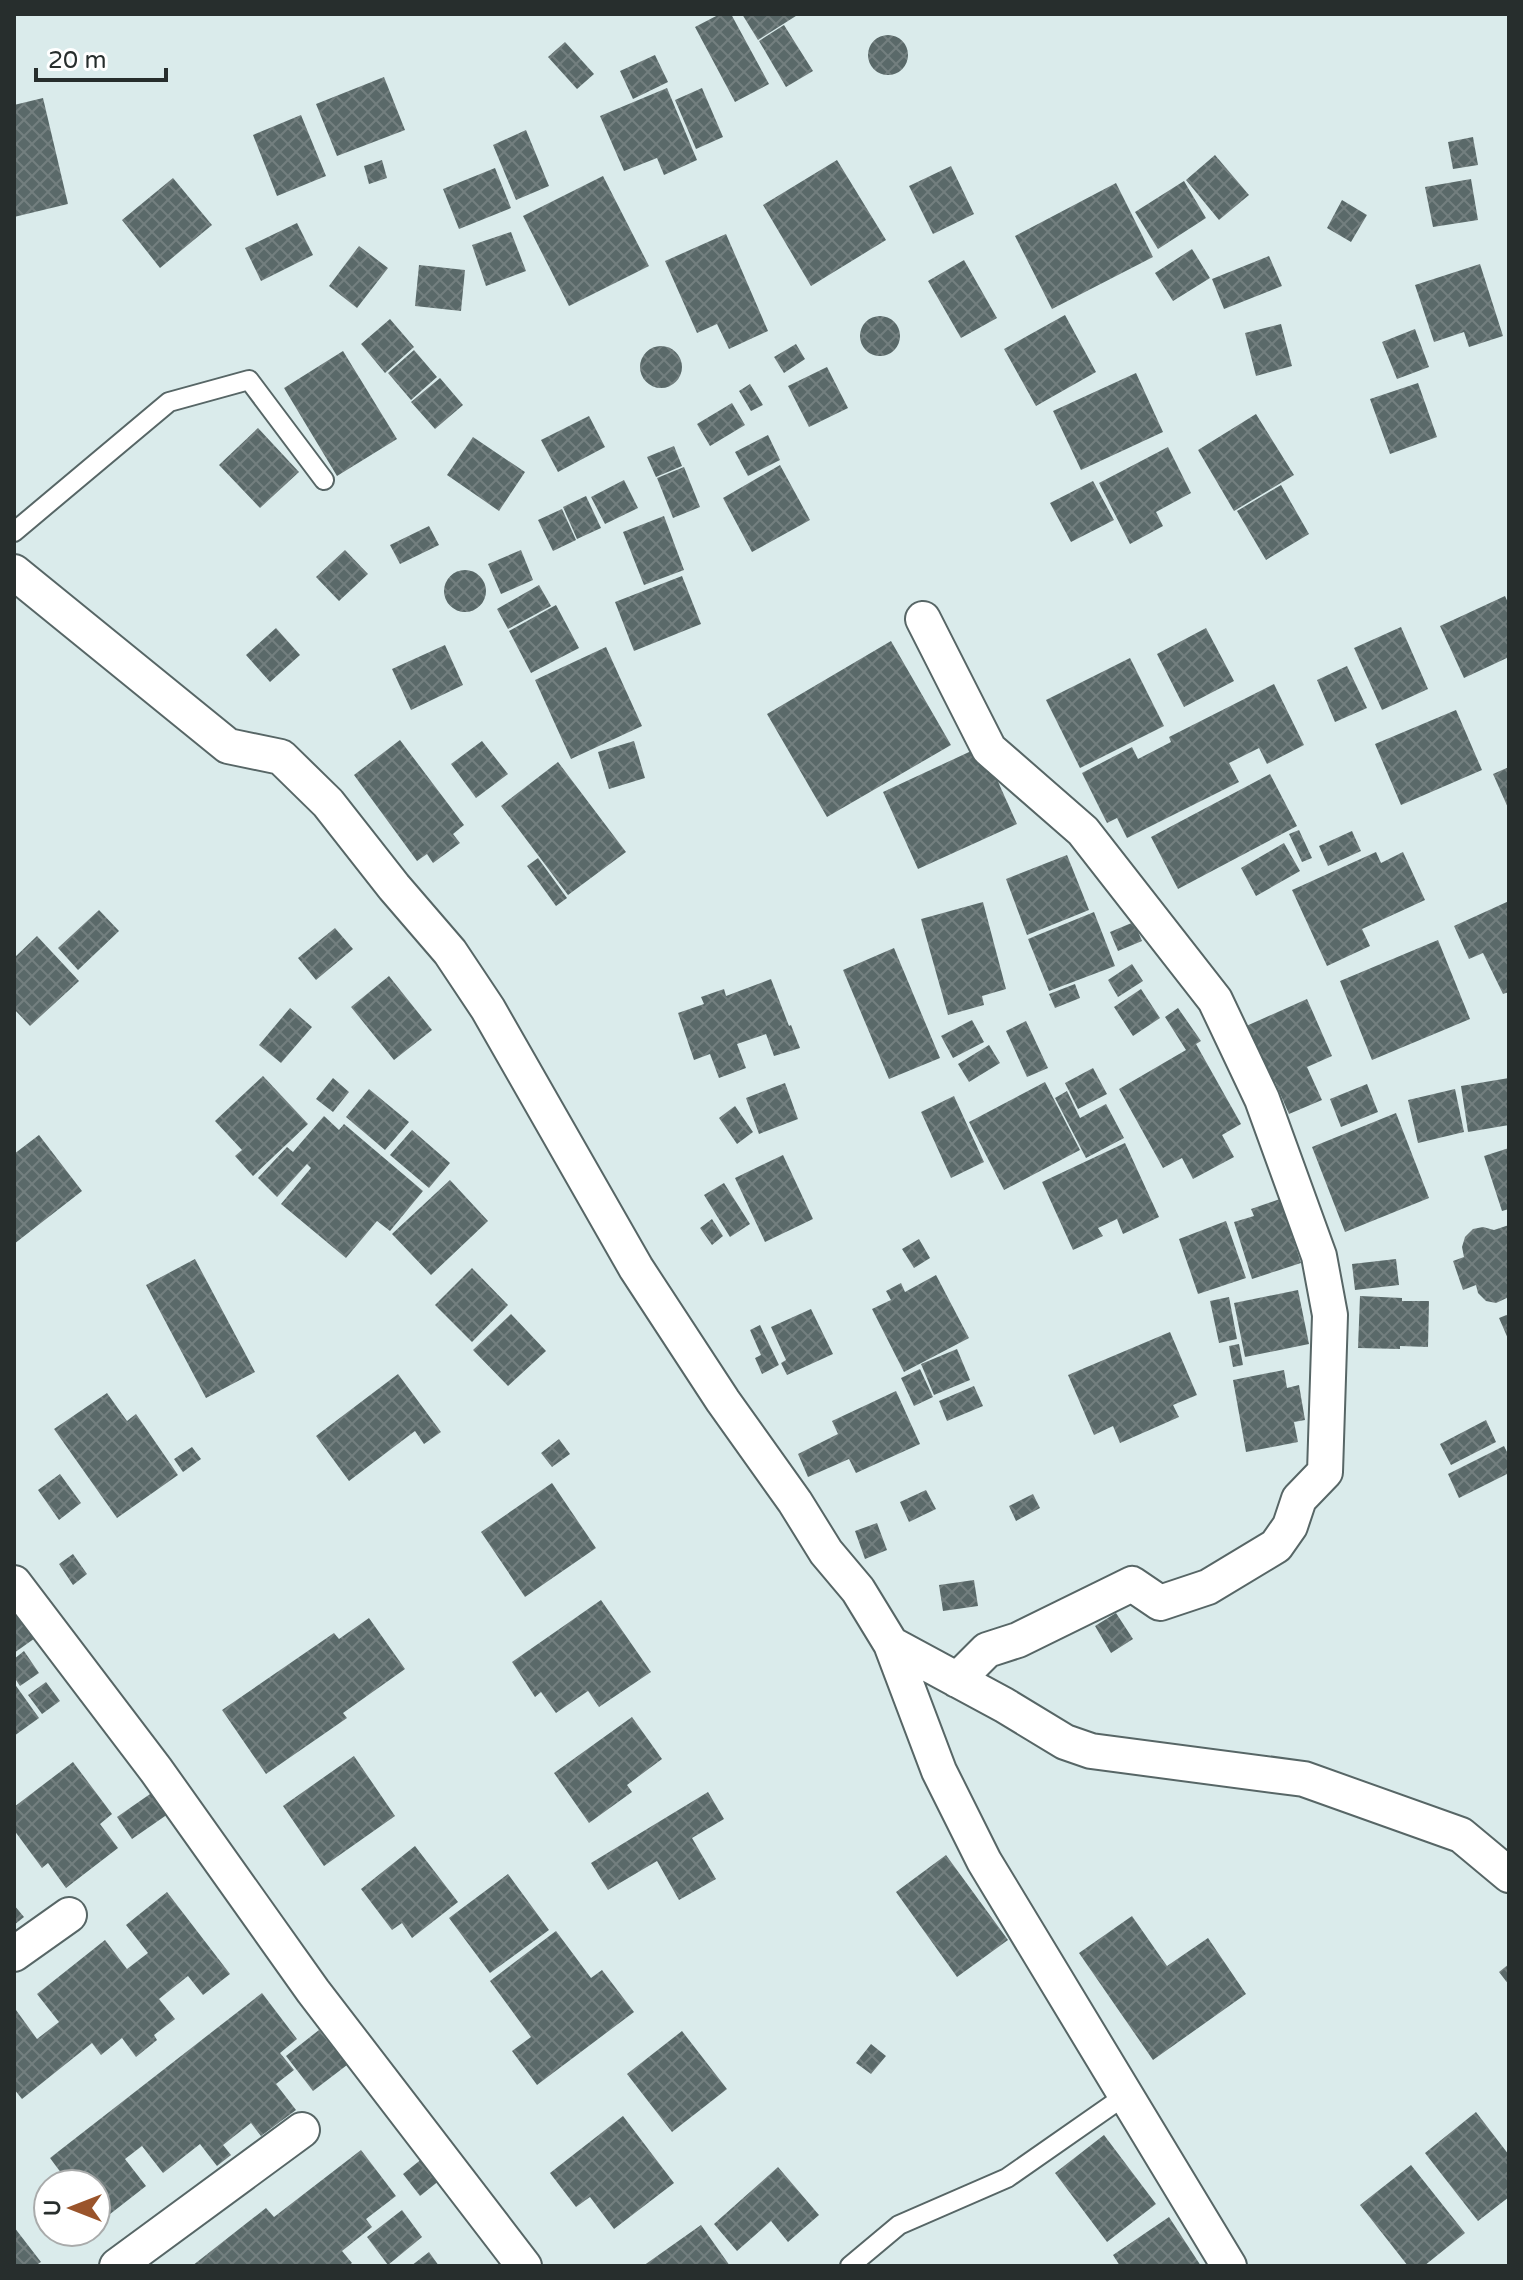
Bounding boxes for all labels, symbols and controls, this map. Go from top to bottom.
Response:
scale bar [36,32,166,82]
text: 20 m [48,46,106,75]
north arrow [32,2168,112,2248]
text: U [40,2200,66,2216]

